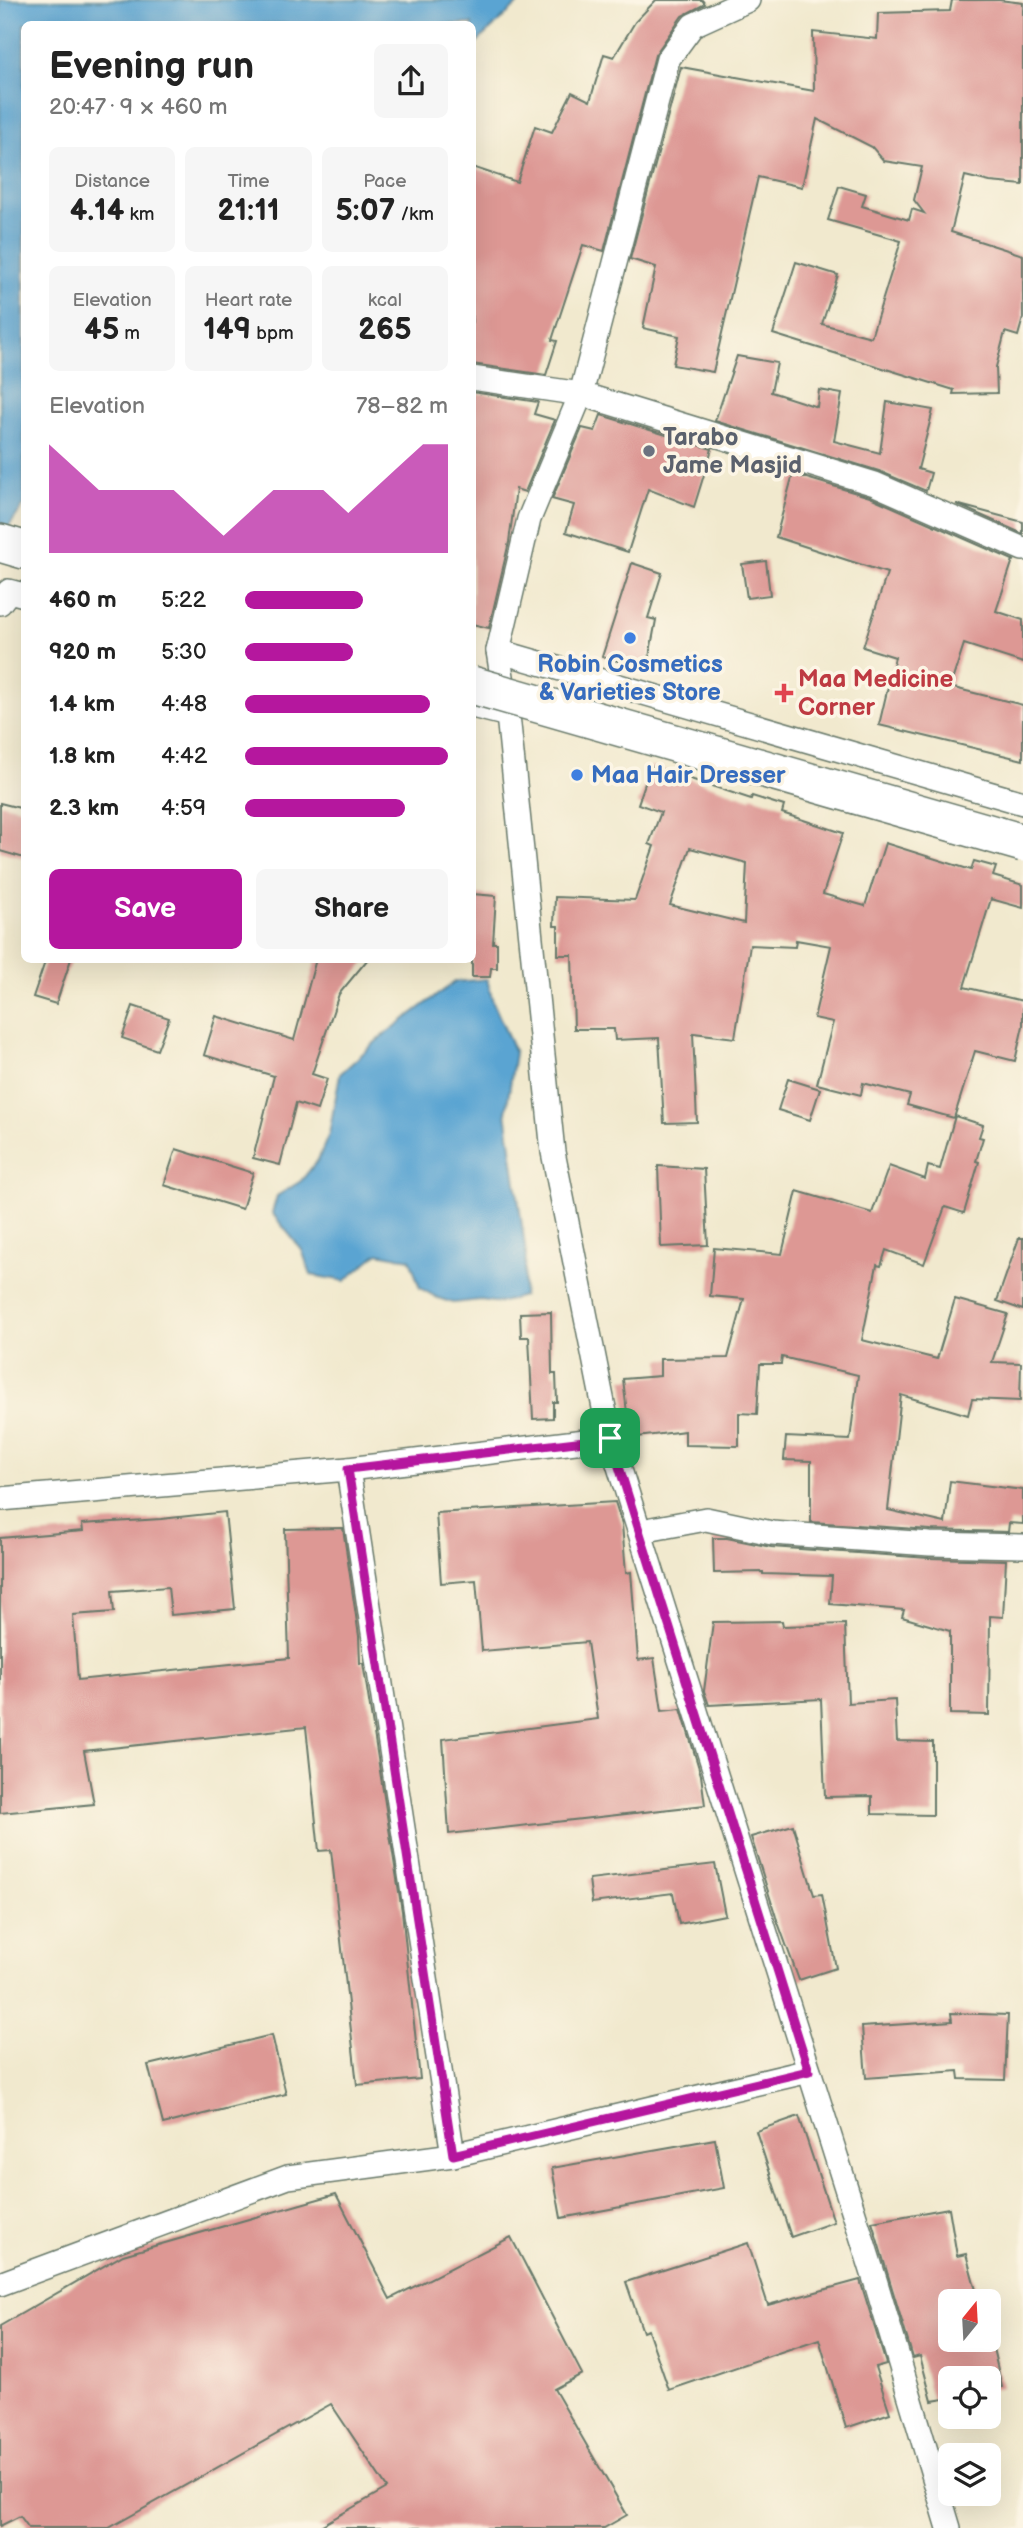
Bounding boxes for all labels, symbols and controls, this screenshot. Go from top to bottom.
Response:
text: Evening run [49,44,254,89]
button: share [374,44,448,118]
text: 20:47 · 9 × 460 m [49,93,228,121]
text: Distance [74,170,150,193]
text: Time [227,170,270,193]
text: Pace [363,170,406,193]
text: 4.14 [70,193,124,229]
text: 21:11 [217,193,280,229]
text: 5:07 [336,193,395,229]
text: km [124,203,155,226]
text: /km [395,203,434,226]
text: Elevation [73,289,152,312]
text: Heart rate [205,289,292,312]
text: kcal [368,289,402,312]
text: 45 [84,312,119,348]
text: 149 [203,312,251,348]
text: 265 [358,312,412,348]
text: m [119,322,140,345]
text: bpm [251,322,294,345]
text: Elevation [49,392,145,420]
text: 78–82 m [356,392,448,420]
place label: Tarabo Jame Masjid [663,423,802,480]
marker: Tarabo Jame Masjid [641,443,657,459]
text: 460 m [49,586,117,614]
text: 5:22 [161,586,206,614]
marker: Robin Cosmetics & Varieties Store [622,630,638,646]
text: 920 m [49,638,116,666]
text: 5:30 [161,638,207,666]
place label: Robin Cosmetics & Varieties Store [537,650,723,707]
place label: Maa Medicine Corner [798,665,954,722]
marker: Maa Medicine Corner [776,685,792,701]
text: 1.4 km [49,690,115,718]
text: 4:48 [161,690,207,718]
text: 1.8 km [49,742,115,770]
text: 4:42 [161,742,207,770]
place label: Maa Hair Dresser [591,761,786,790]
marker: Maa Hair Dresser [569,767,585,783]
text: 2.3 km [49,794,119,822]
text: 4:59 [161,794,206,822]
button: Save [49,869,242,949]
button: Share [256,869,448,949]
pin [580,1408,640,1468]
icon: arrive [591,1419,629,1457]
north arrow [938,2289,1001,2352]
map controls [938,2289,1001,2506]
button: locate [938,2366,1001,2429]
button: layers [938,2443,1001,2506]

